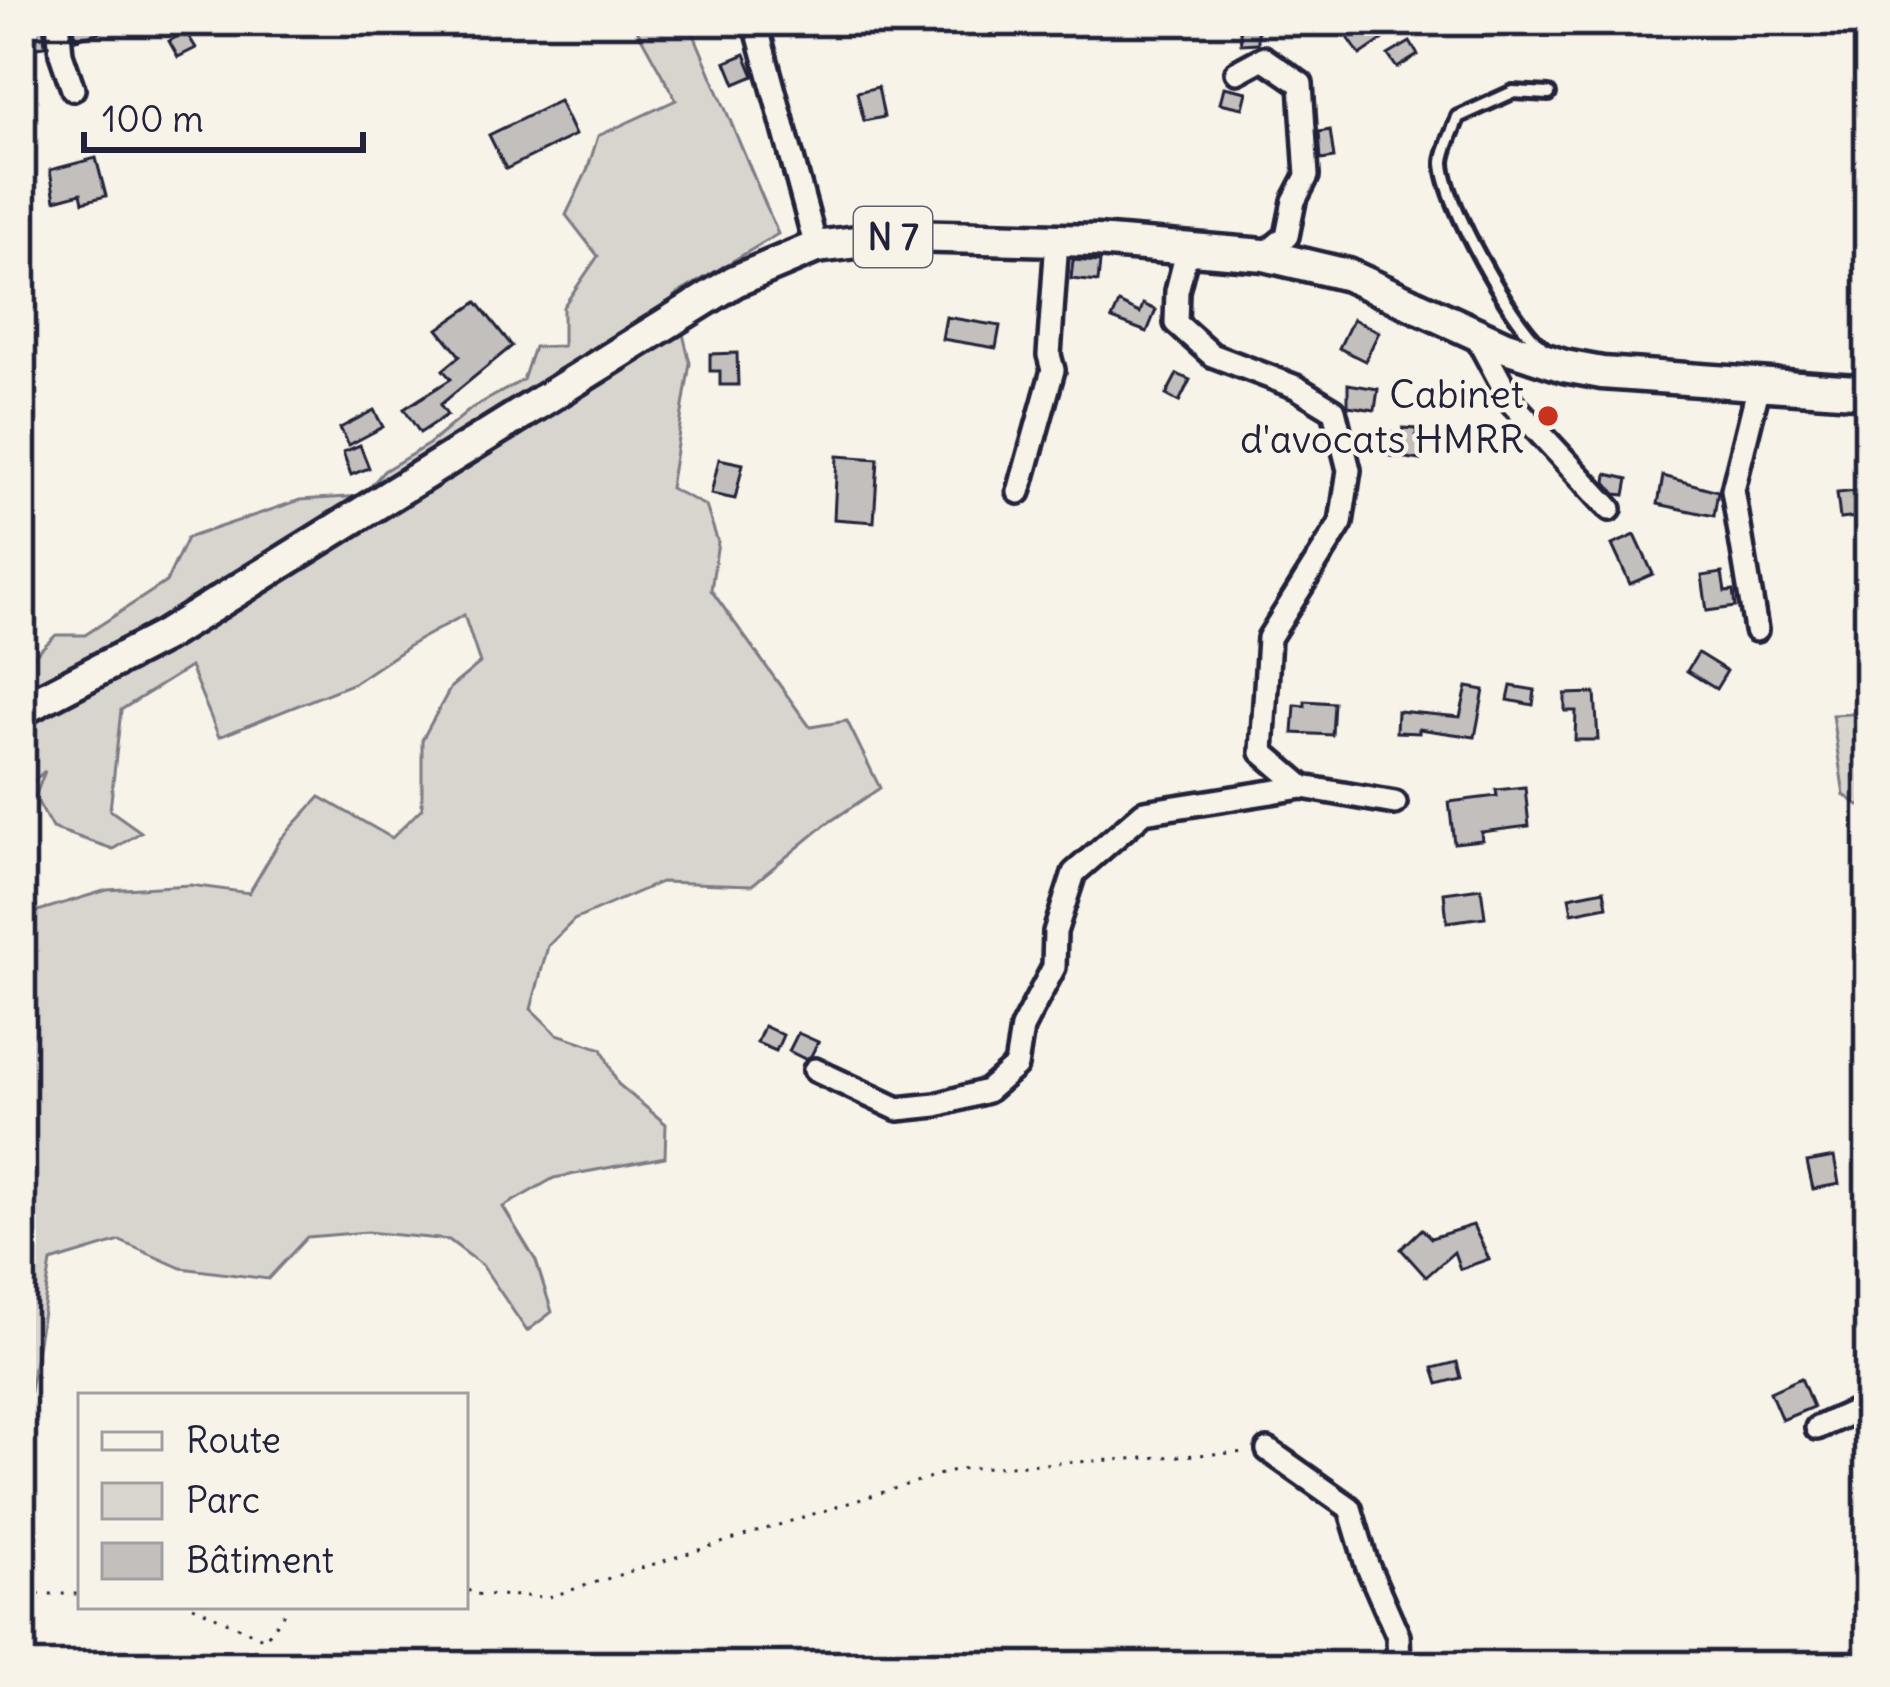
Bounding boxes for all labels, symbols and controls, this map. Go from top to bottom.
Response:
scale bar [84,78,363,152]
text: 100 m [102,97,204,142]
road number: N 7 [854,207,932,267]
place label: Cabinet d'avocats HMRR [1240,370,1524,464]
marker: Cabinet d'avocats HMRR [1535,403,1561,429]
legend [78,1393,468,1609]
text: Route [186,1418,281,1463]
text: Parc [186,1478,260,1523]
text: Bâtiment [186,1538,334,1583]

